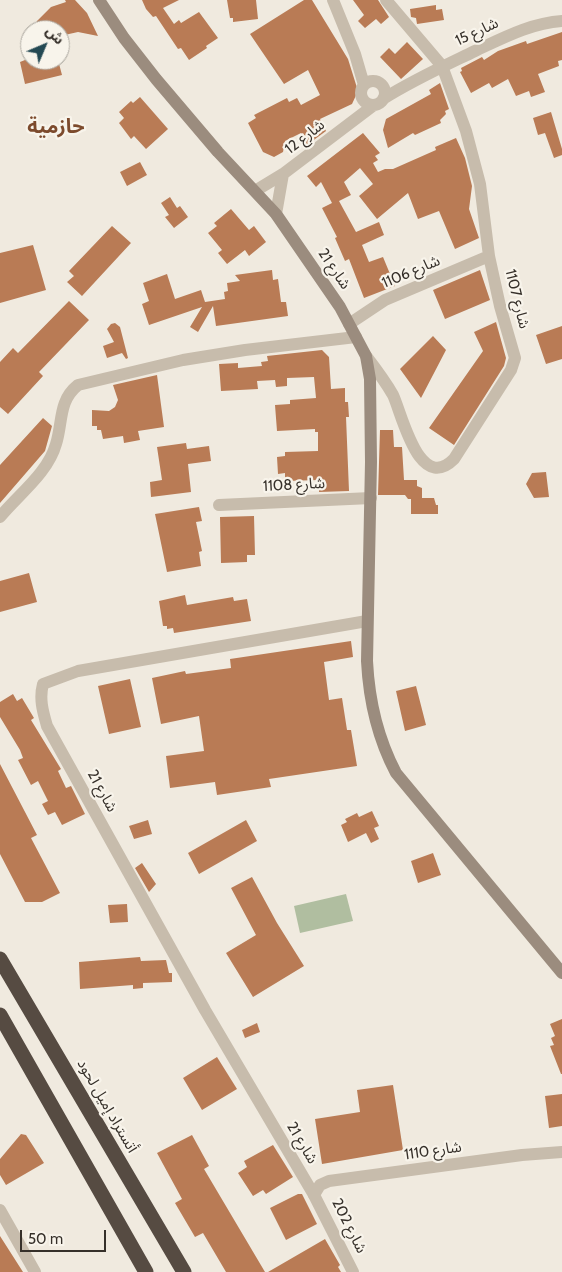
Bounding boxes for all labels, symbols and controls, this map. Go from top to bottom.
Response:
street label: شارع 15 [453,14,501,50]
north arrow [20,20,70,70]
text: ش [42,22,68,48]
district label: حازمية [27,115,85,139]
street label: شارع 12 [282,116,328,158]
street label: شارع 21 [314,245,354,293]
street label: شارع 1106 [379,252,443,292]
street label: شارع 1107 [501,268,533,330]
street label: شارع 1108 [263,474,325,496]
street label: شارع 21 [83,767,121,815]
street label: أتستراد إميل لحود [73,1056,141,1156]
street label: شارع 21 [283,1119,321,1167]
street label: شارع 1110 [403,1138,463,1164]
street label: شارع 202 [328,1196,370,1256]
scale bar [22,1220,109,1252]
text: 50 m [28,1230,63,1248]

